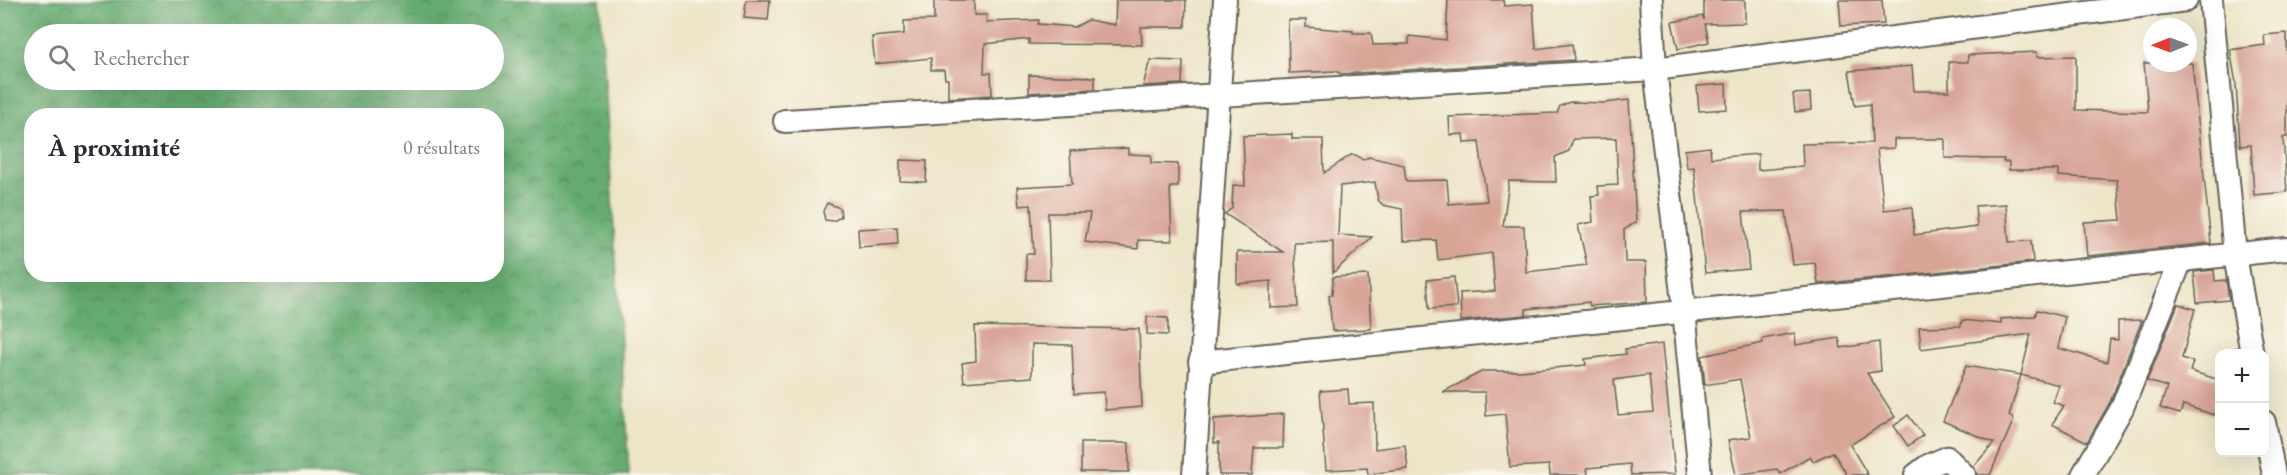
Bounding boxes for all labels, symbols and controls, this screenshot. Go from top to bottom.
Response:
north arrow [2143,18,2197,72]
search box [24,24,504,90]
icon: search [45,41,78,74]
text: Rechercher [93,43,189,72]
text: À proximité [48,130,180,164]
text: 0 résultats [403,134,480,160]
map controls [2215,349,2269,457]
button: + [2215,349,2269,403]
button: − [2215,403,2269,457]

